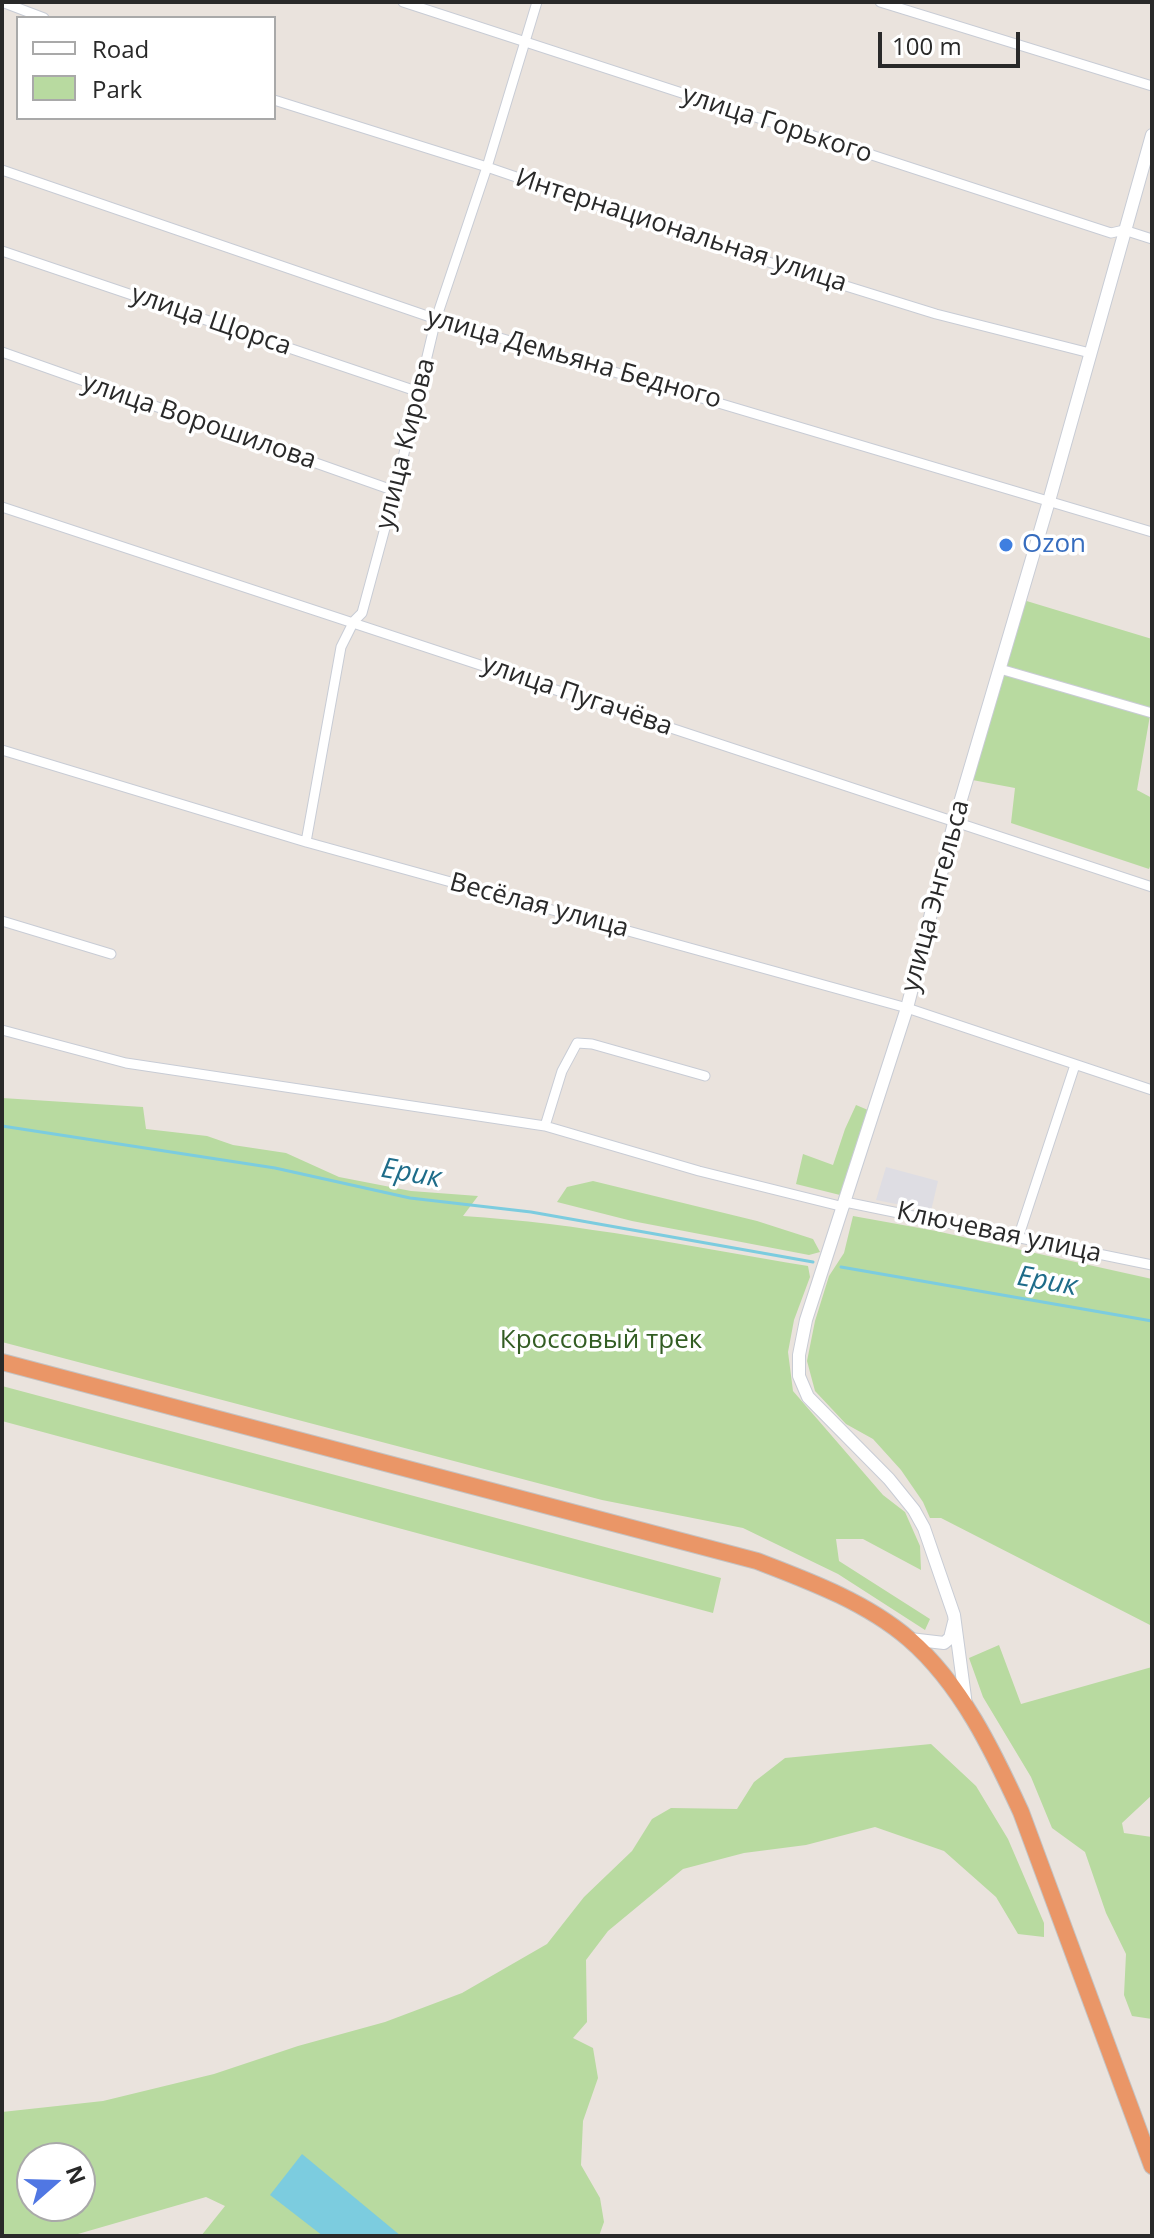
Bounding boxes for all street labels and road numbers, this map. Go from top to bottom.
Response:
street label: улица Горького [678,80,876,170]
street label: Интернациональная улица [511,163,851,299]
street label: улица Щорса [127,279,295,363]
street label: улица Демьяна Бедного [423,302,725,416]
street label: улица Кирова [370,355,442,533]
street label: улица Ворошилова [78,367,320,477]
street label: улица Пугачёва [478,649,676,743]
street label: улица Энгельса [895,796,977,996]
street label: Весёлая улица [446,867,632,945]
street label: Ключевая улица [894,1196,1104,1270]

